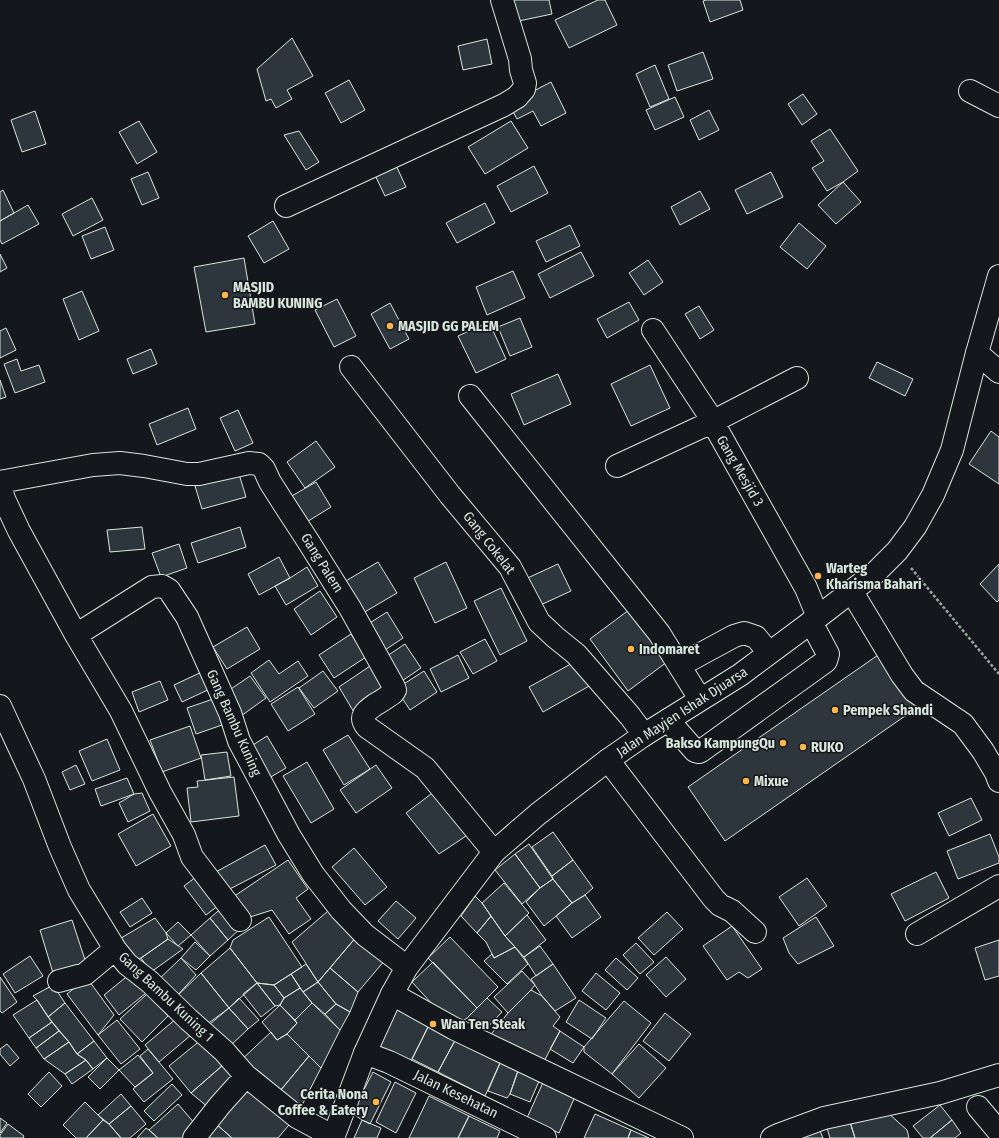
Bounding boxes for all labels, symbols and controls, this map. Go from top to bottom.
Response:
place label: MASJID BAMBU KUNING [233,279,322,312]
marker: MASJID BAMBU KUNING [220,290,230,300]
place label: MASJID GG PALEM [398,318,499,335]
marker: MASJID GG PALEM [385,321,395,331]
street label: Gang Mesjid 3 [713,432,767,510]
street label: Gang Cokelat [459,508,519,578]
street label: Gang Palem [297,530,347,596]
place label: Warteg Kharisma Bahari [826,560,922,593]
marker: Warteg Kharisma Bahari [813,571,823,581]
place label: Indomaret [639,641,701,658]
marker: Indomaret [626,644,636,654]
street label: Jalan Mayjen Ishak Djuarsa [613,663,751,761]
street label: Gang Bambu Kuning [203,667,265,779]
place label: Pempek Shandi [843,702,933,719]
marker: Pempek Shandi [830,705,840,715]
place label: Bakso KampungQu [666,735,775,752]
marker: Bakso KampungQu [778,738,788,748]
place label: RUKO [811,739,844,756]
marker: RUKO [798,742,808,752]
place label: Mixue [754,773,789,790]
marker: Mixue [741,776,751,786]
street label: Gang Bambu Kuning 1 [115,949,217,1045]
place label: Wan Ten Steak [441,1016,526,1033]
marker: Wan Ten Steak [428,1019,438,1029]
street label: Jalan Kesehatan [411,1066,501,1122]
place label: Cerita Nona Coffee & Eatery [278,1086,368,1119]
marker: Cerita Nona Coffee & Eatery [371,1097,381,1107]

